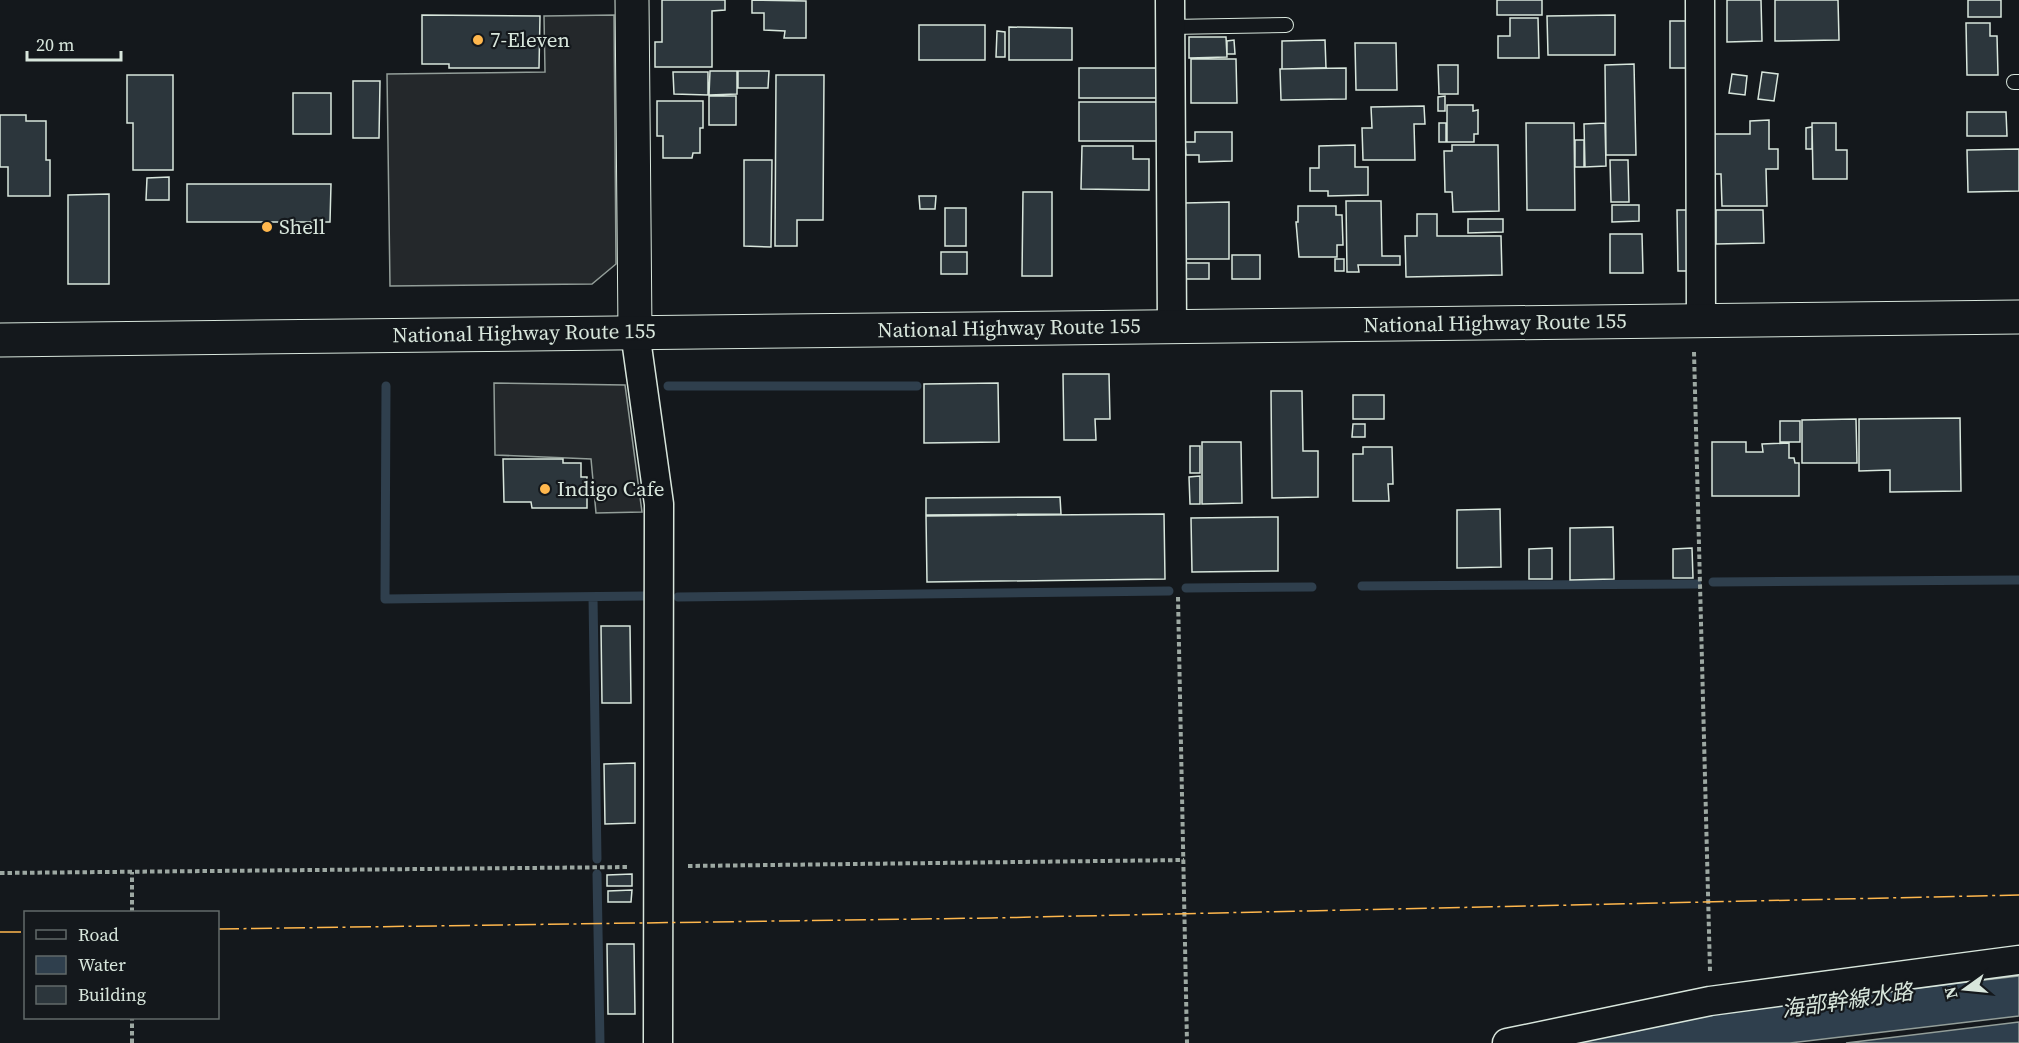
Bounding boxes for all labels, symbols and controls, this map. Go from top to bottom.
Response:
scale bar [27,24,122,62]
place label: 7-Eleven [490,25,570,54]
text: 20 m [36,32,74,57]
marker: 7-Eleven [471,33,485,47]
place label: Shell [279,212,325,241]
marker: Shell [260,220,274,234]
street label: National Highway Route 155 [1363,306,1627,339]
street label: National Highway Route 155 [877,311,1141,344]
street label: National Highway Route 155 [392,316,656,349]
place label: Indigo Cafe [557,474,665,503]
marker: Indigo Cafe [538,482,552,496]
legend [24,911,219,1019]
text: Road [78,922,119,947]
text: Water [78,952,126,977]
north arrow [1935,959,1995,1019]
water label: 海部幹線水路 [1780,976,1916,1024]
text: Building [78,982,146,1007]
text: N [1938,984,1963,1001]

